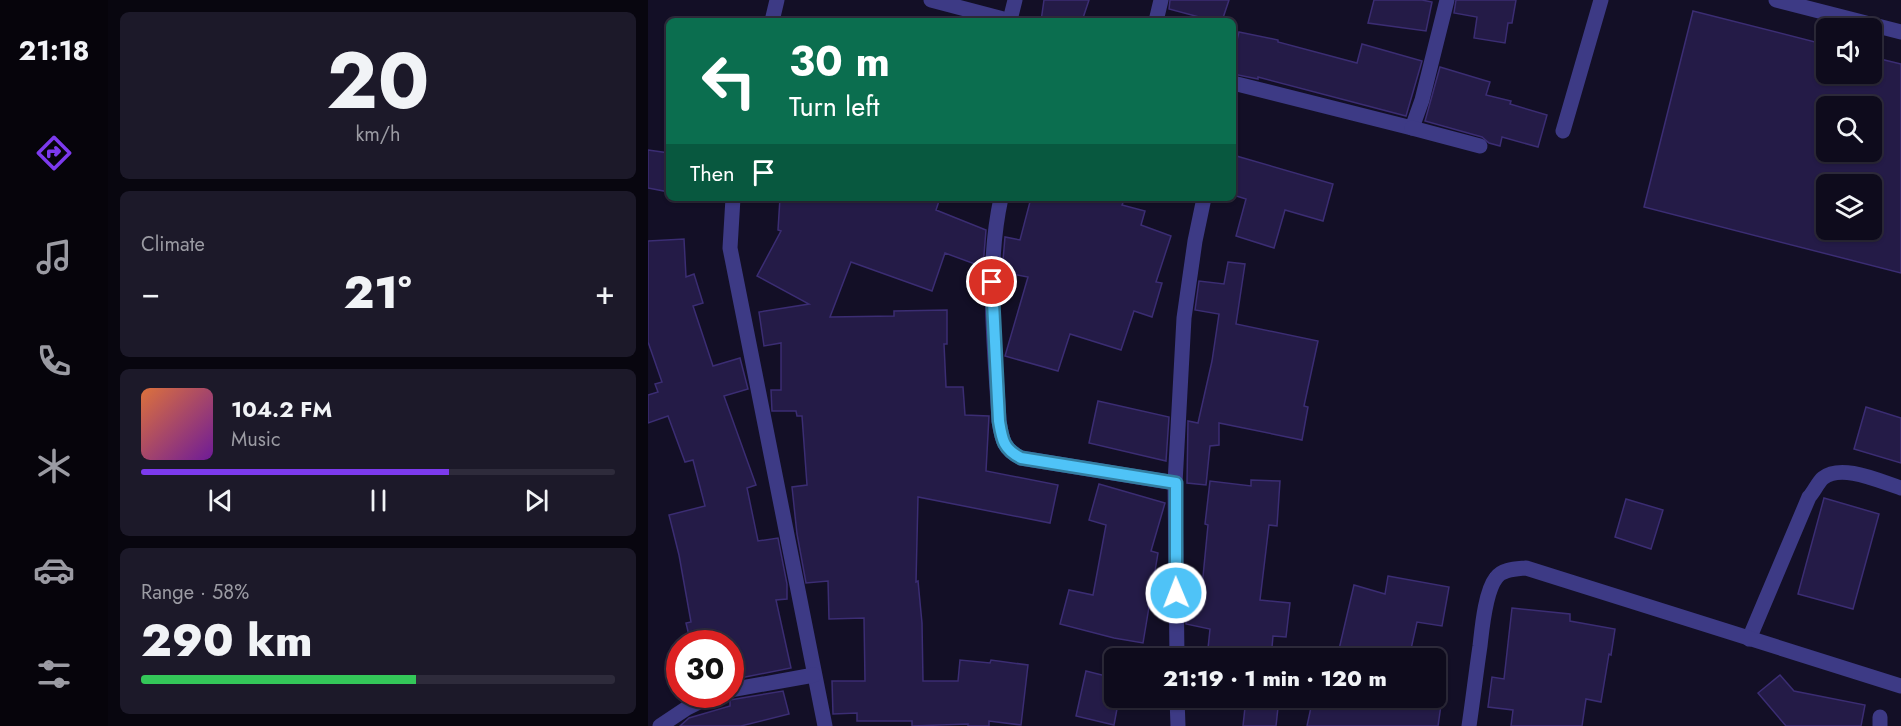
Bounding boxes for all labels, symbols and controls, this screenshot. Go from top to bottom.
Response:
map controls [1816,18,1882,240]
button: sound [1816,18,1882,84]
text: 20 [327,25,429,137]
text: 21:18 [19,31,89,70]
text: 30 m [789,31,890,92]
icon: left [690,42,768,120]
text: Turn left [789,87,879,126]
button: search [1816,96,1882,162]
text: km/h [355,120,401,149]
icon: directions [33,132,75,174]
icon: arrive [747,156,780,189]
text: Then [690,157,735,189]
button: layers [1816,174,1882,240]
text: Climate [141,230,205,259]
icon: music [33,236,75,278]
pin [966,256,1017,307]
text: 21° [344,260,412,325]
icon: arrive [975,265,1008,298]
text: − [141,269,160,316]
text: + [595,269,615,316]
icon: phone [33,340,75,382]
text: 104.2 FM [231,393,332,425]
text: Music [231,425,281,454]
icon: climate [33,445,75,487]
icon: previous [204,484,237,517]
icon: pause [362,484,395,517]
icon: next [520,484,553,517]
icon: car [33,549,75,591]
position arrow [1144,561,1208,625]
text: Range · 58% [141,578,249,607]
text: 290 km [141,608,312,673]
speed limit sign: 30 [666,630,744,708]
icon: filters [33,653,75,695]
text: 21:19 · 1 min · 120 m [1163,662,1387,694]

